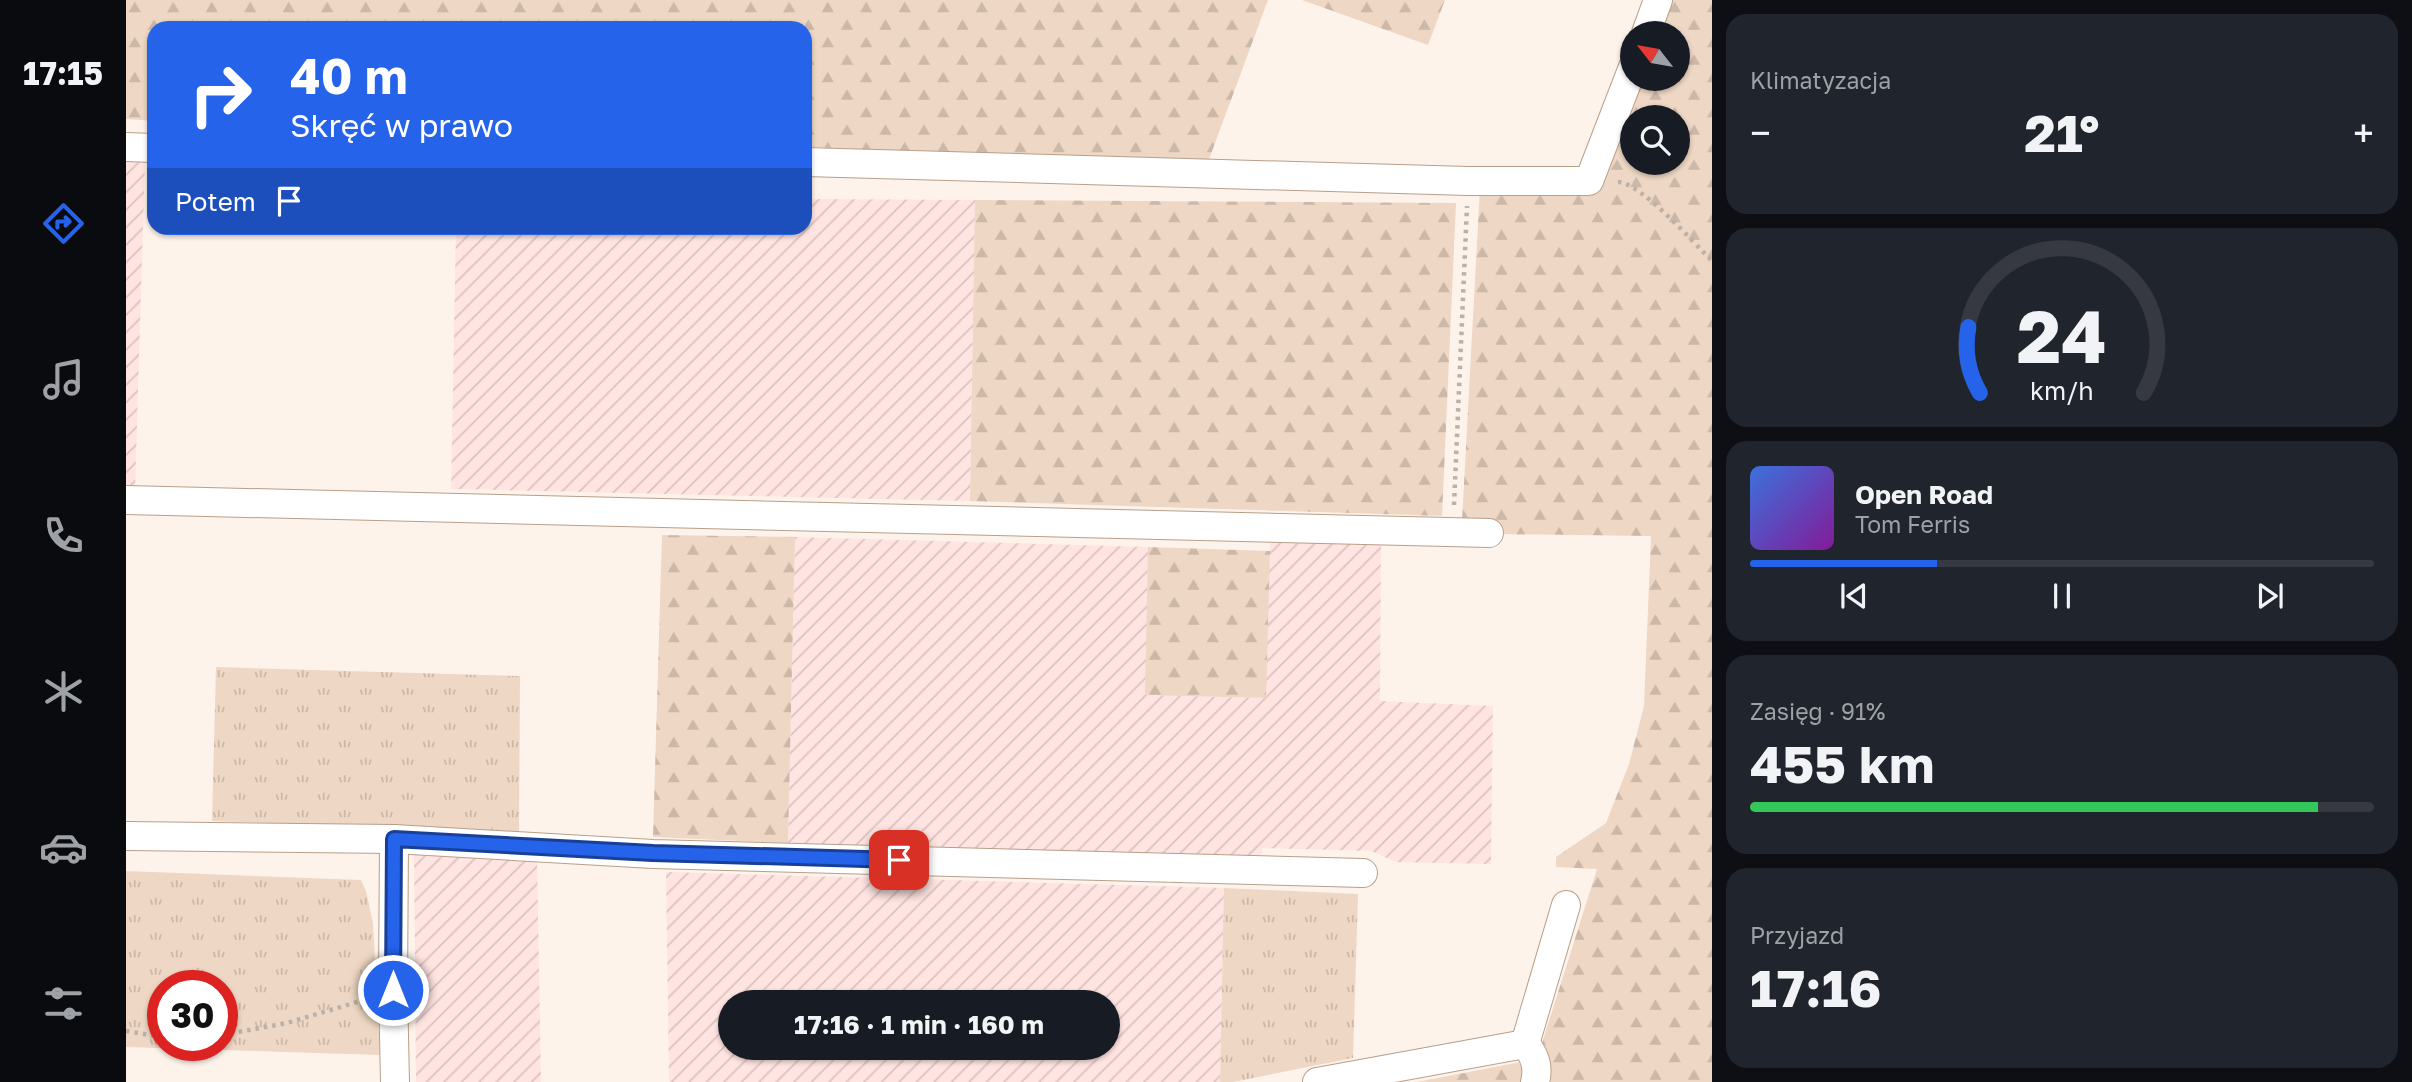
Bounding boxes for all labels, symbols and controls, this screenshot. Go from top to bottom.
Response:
north arrow [1620,21,1690,91]
map controls [1620,21,1690,175]
text: 40 m [290,46,408,105]
icon: right [175,49,266,140]
text: 17:15 [23,54,103,92]
text: Klimatyzacja [1750,66,1891,94]
text: 21° [2024,101,2100,163]
button: search [1620,105,1690,175]
text: Skręć w prawo [290,106,513,144]
text: − [1750,110,1771,155]
text: + [2353,110,2374,155]
icon: arrive [270,182,308,220]
text: Potem [175,186,256,217]
icon: directions [39,199,88,248]
text: 24 [2017,293,2107,380]
icon: music [39,355,88,404]
text: km/h [2030,375,2094,406]
text: Open Road [1855,479,1993,510]
text: Tom Ferris [1855,510,1970,538]
icon: phone [39,511,88,560]
icon: previous [1835,577,1873,615]
icon: pause [2043,577,2081,615]
icon: next [2251,577,2289,615]
icon: climate [39,667,88,716]
text: Zasięg · 91% [1750,697,1885,725]
text: 455 km [1750,732,1935,794]
icon: car [39,823,88,872]
pin [869,830,929,890]
icon: arrive [880,841,918,879]
text: Przyjazd [1750,921,1844,949]
position arrow [356,953,430,1027]
text: 17:16 [1750,956,1882,1018]
speed limit sign: 30 [147,970,238,1061]
icon: filters [39,979,88,1028]
text: 17:16 · 1 min · 160 m [794,1009,1044,1040]

